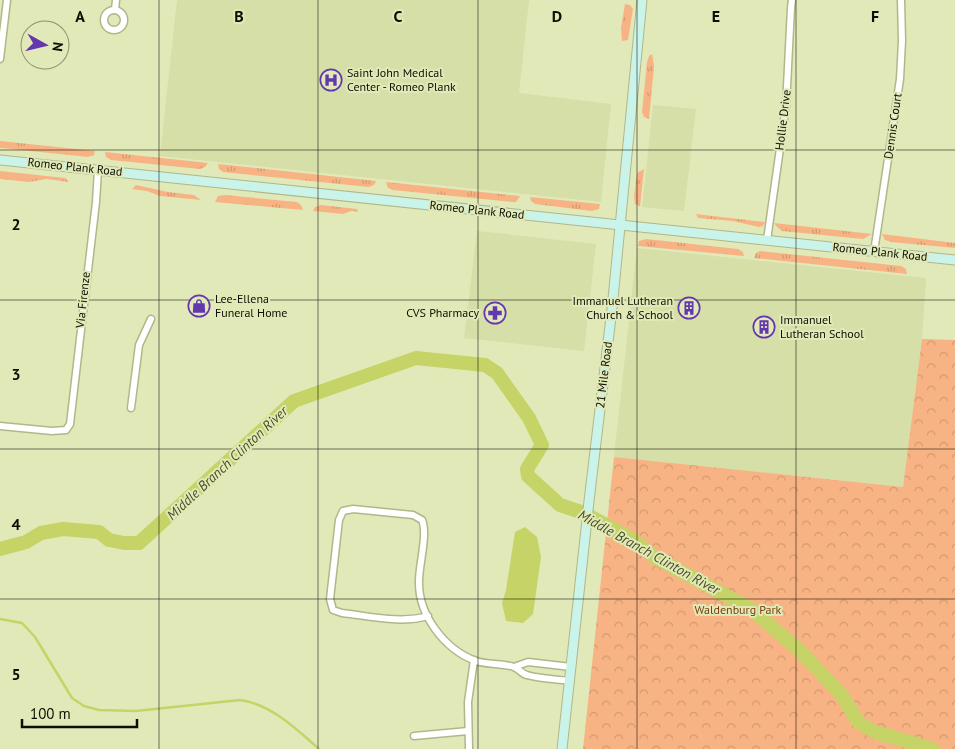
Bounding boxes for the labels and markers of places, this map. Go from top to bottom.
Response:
place label: Saint John Medical Center - Romeo Plank [347,65,456,94]
hospital icon: Saint John Medical Center - Romeo Plank [319,68,343,92]
place label: Lee-Ellena Funeral Home [215,291,287,320]
place label: Immanuel Lutheran Church & School [572,293,673,322]
shop icon: Lee-Ellena Funeral Home [187,294,211,318]
building icon: Immanuel Lutheran Church & School [677,296,701,320]
pharmacy icon: CVS Pharmacy [483,301,507,325]
place label: CVS Pharmacy [406,305,479,320]
place label: Immanuel Lutheran School [780,312,864,341]
building icon: Immanuel Lutheran School [752,315,776,339]

